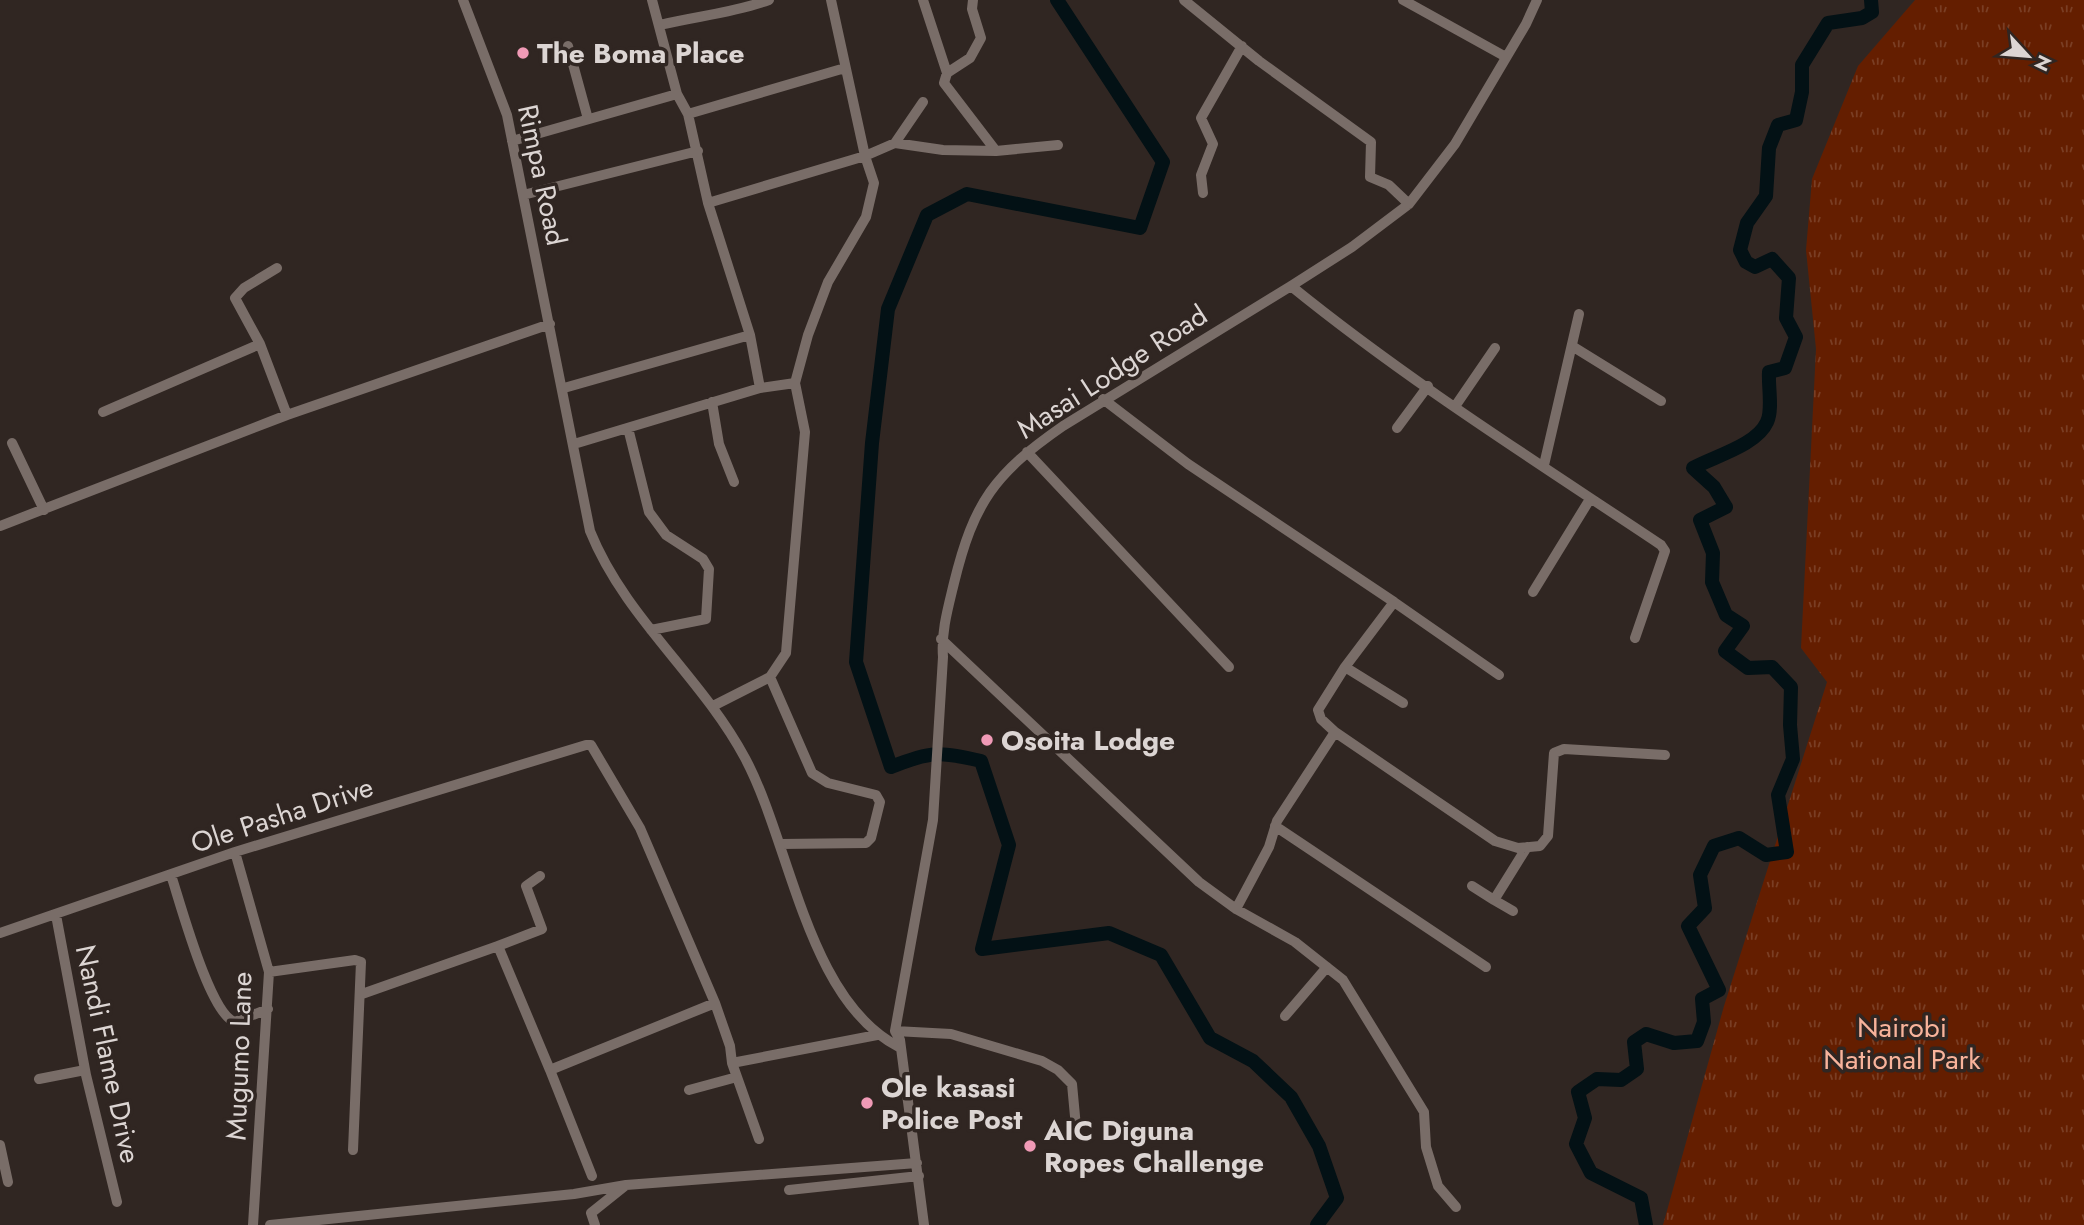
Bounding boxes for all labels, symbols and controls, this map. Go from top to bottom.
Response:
north arrow [1993,21,2063,91]
place label: The Boma Place [537,33,745,74]
marker: The Boma Place [515,45,531,61]
text: N [2027,51,2058,76]
street label: Rimpa Road [507,101,577,249]
street label: Masai Lodge Road [1009,295,1215,449]
place label: Osoita Lodge [1001,720,1175,761]
marker: Osoita Lodge [979,732,995,748]
street label: Ole Pasha Drive [186,766,378,864]
street label: Nandi Flame Drive [65,941,151,1167]
street label: Mugumo Lane [216,971,262,1141]
park label: Nairobi National Park [1823,1007,1981,1080]
place label: Ole kasasi Police Post [881,1067,1023,1140]
marker: Ole kasasi Police Post [859,1095,875,1111]
place label: AIC Diguna Ropes Challenge [1043,1110,1264,1183]
marker: AIC Diguna Ropes Challenge [1022,1138,1038,1154]

